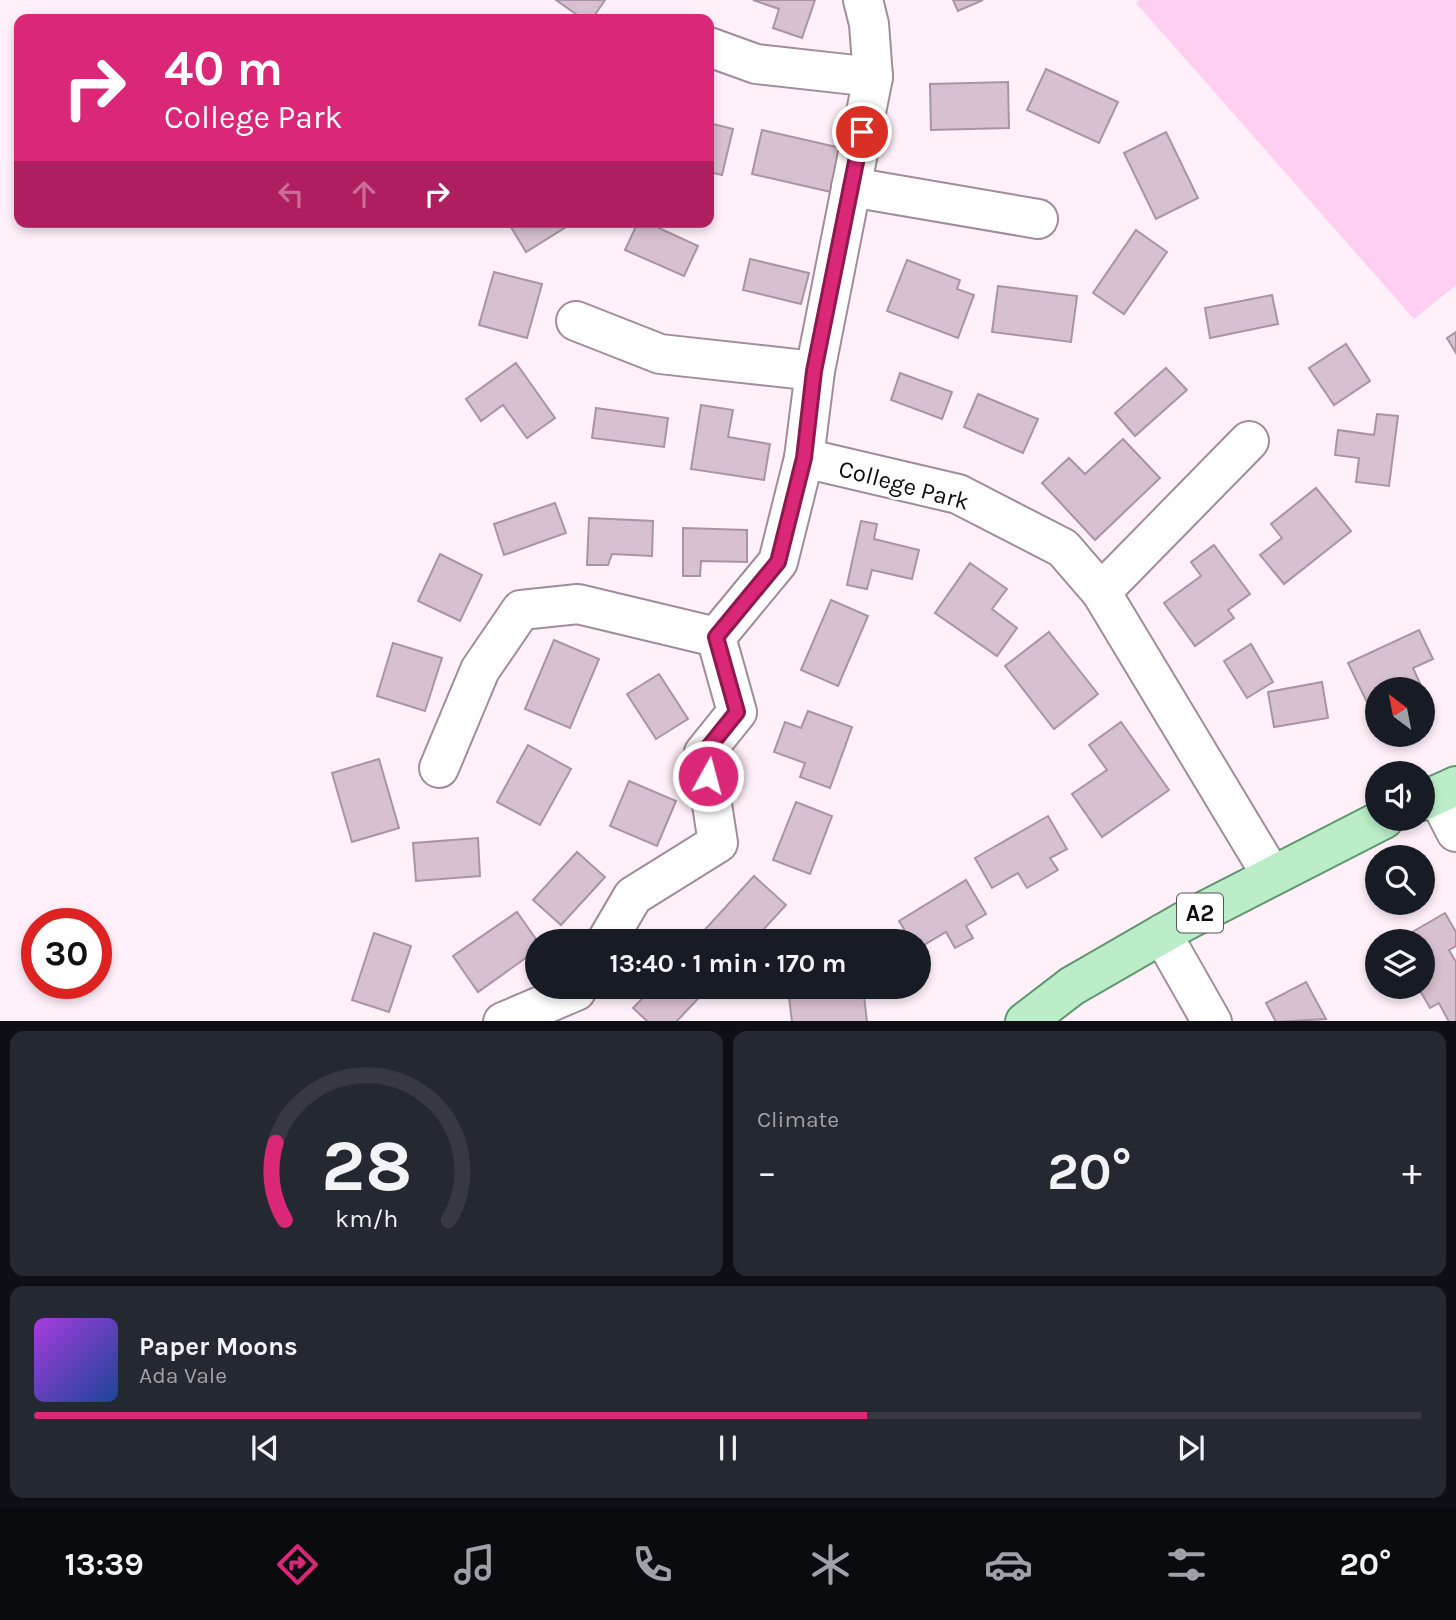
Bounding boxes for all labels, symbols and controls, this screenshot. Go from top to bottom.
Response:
text: 40 m [164,40,283,97]
icon: right [49,42,140,133]
text: College Park [164,99,342,136]
pin [832,102,892,162]
icon: arrive [843,113,881,151]
icon: left [272,175,310,213]
icon: ahead [345,175,383,213]
icon: right [418,175,456,213]
street label: College Park [836,454,972,516]
north arrow [1365,677,1435,747]
map controls [1365,677,1435,999]
position arrow [671,739,745,813]
button: sound [1365,761,1435,831]
button: search [1365,845,1435,915]
road number: A2 [1177,893,1223,932]
speed limit sign: 30 [21,908,112,999]
button: layers [1365,929,1435,999]
text: 13:40 · 1 min · 170 m [609,948,847,979]
text: Climate [757,1106,839,1133]
text: 28 [321,1123,412,1208]
text: 20° [1047,1141,1132,1202]
text: − [757,1150,777,1195]
text: + [1402,1150,1422,1195]
text: km/h [335,1203,398,1232]
text: Paper Moons [139,1331,298,1362]
text: Ada Vale [139,1362,227,1389]
icon: previous [246,1429,284,1467]
icon: pause [709,1429,747,1467]
icon: next [1172,1429,1210,1467]
icon: directions [273,1540,322,1589]
icon: music [450,1540,499,1589]
icon: phone [628,1540,677,1589]
icon: climate [806,1540,855,1589]
icon: car [984,1540,1033,1589]
icon: filters [1162,1540,1211,1589]
text: 13:39 [64,1546,144,1583]
text: 20° [1339,1546,1392,1583]

